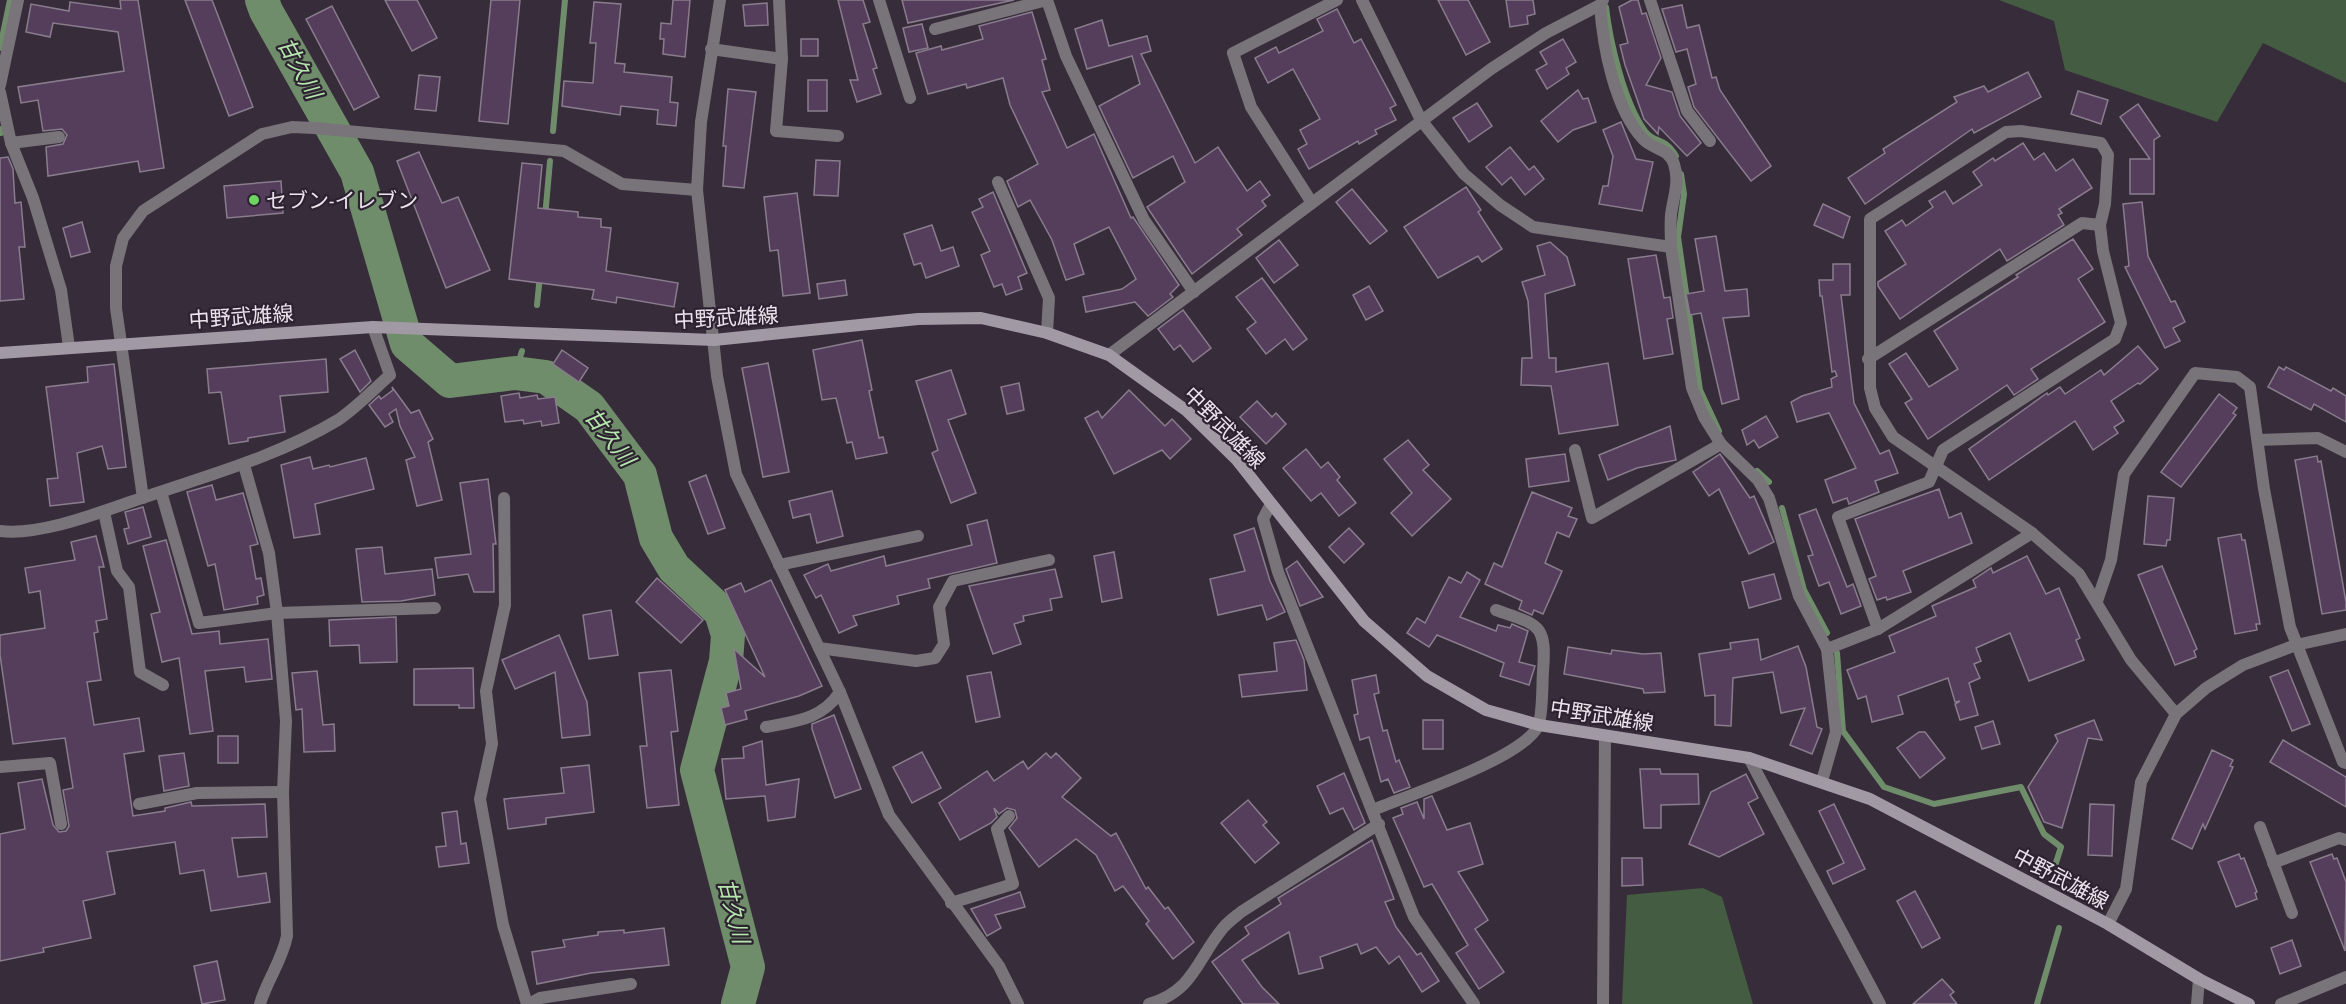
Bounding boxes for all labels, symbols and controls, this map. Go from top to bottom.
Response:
water label: 甘久川 [273,33,328,105]
place label: セブン-イレブン [266,188,418,212]
marker: セブン-イレブン [247,193,261,207]
street label: 中野武雄線 [188,300,294,332]
street label: 中野武雄線 [673,302,779,332]
street label: 中野武雄線 [1179,381,1271,473]
water label: 甘久川 [579,403,642,473]
street label: 中野武雄線 [1548,695,1656,735]
street label: 中野武雄線 [2009,843,2113,913]
water label: 甘久川 [713,876,755,948]

